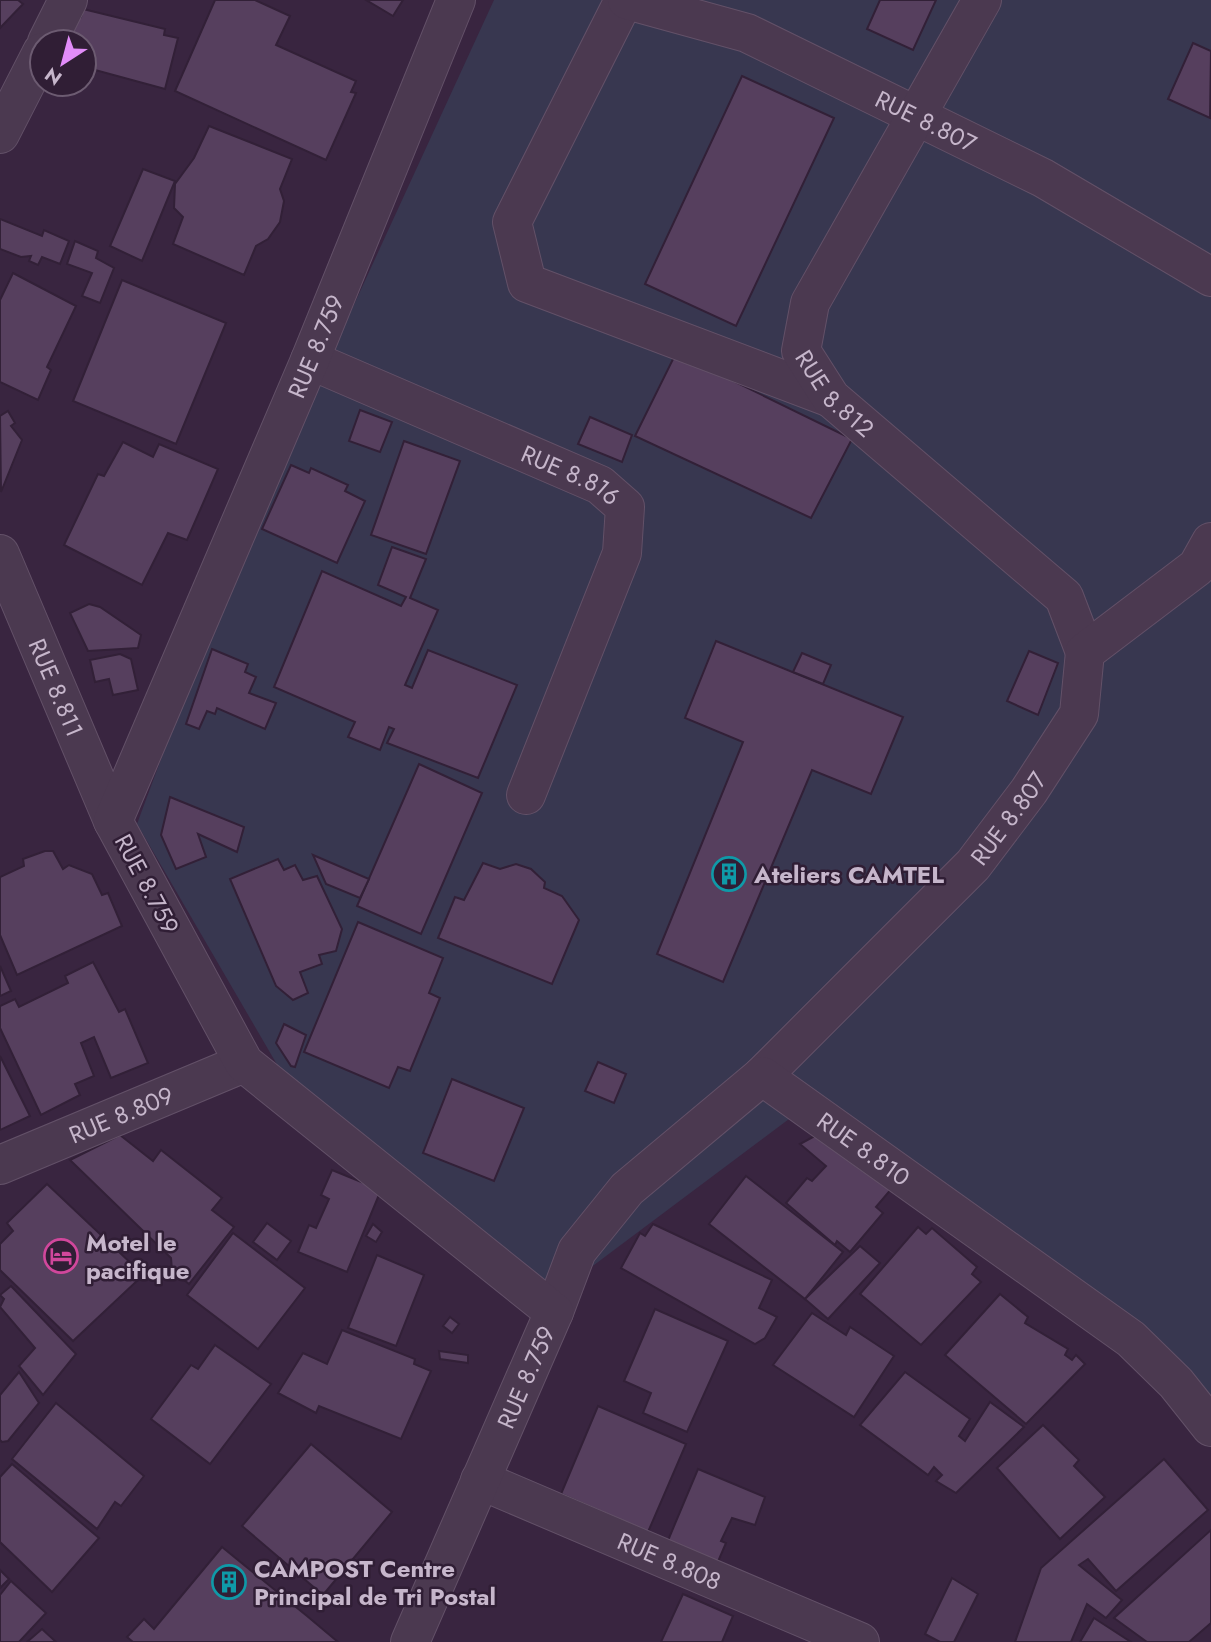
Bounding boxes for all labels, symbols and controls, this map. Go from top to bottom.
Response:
north arrow [28,28,98,98]
text: N [39,61,67,92]
street label: RUE 8.807 [870,81,983,161]
street label: RUE 8.759 [278,289,352,403]
street label: RUE 8.812 [787,343,882,445]
street label: RUE 8.816 [516,436,628,513]
street label: RUE 8.811 [20,633,93,742]
street label: RUE 8.807 [962,764,1055,872]
street label: RUE 8.759 [106,828,188,940]
building icon: Ateliers CAMTEL [710,855,748,893]
place label: Ateliers CAMTEL [753,857,944,892]
street label: RUE 8.809 [63,1077,178,1152]
street label: RUE 8.810 [810,1103,918,1194]
place label: Motel le pacifique [86,1225,189,1288]
hotel icon: Motel le pacifique [42,1237,80,1275]
street label: RUE 8.759 [488,1320,563,1434]
street label: RUE 8.808 [612,1523,727,1598]
place label: CAMPOST Centre Principal de Tri Postal [254,1551,496,1614]
building icon: CAMPOST Centre Principal de Tri Postal [210,1563,248,1601]

